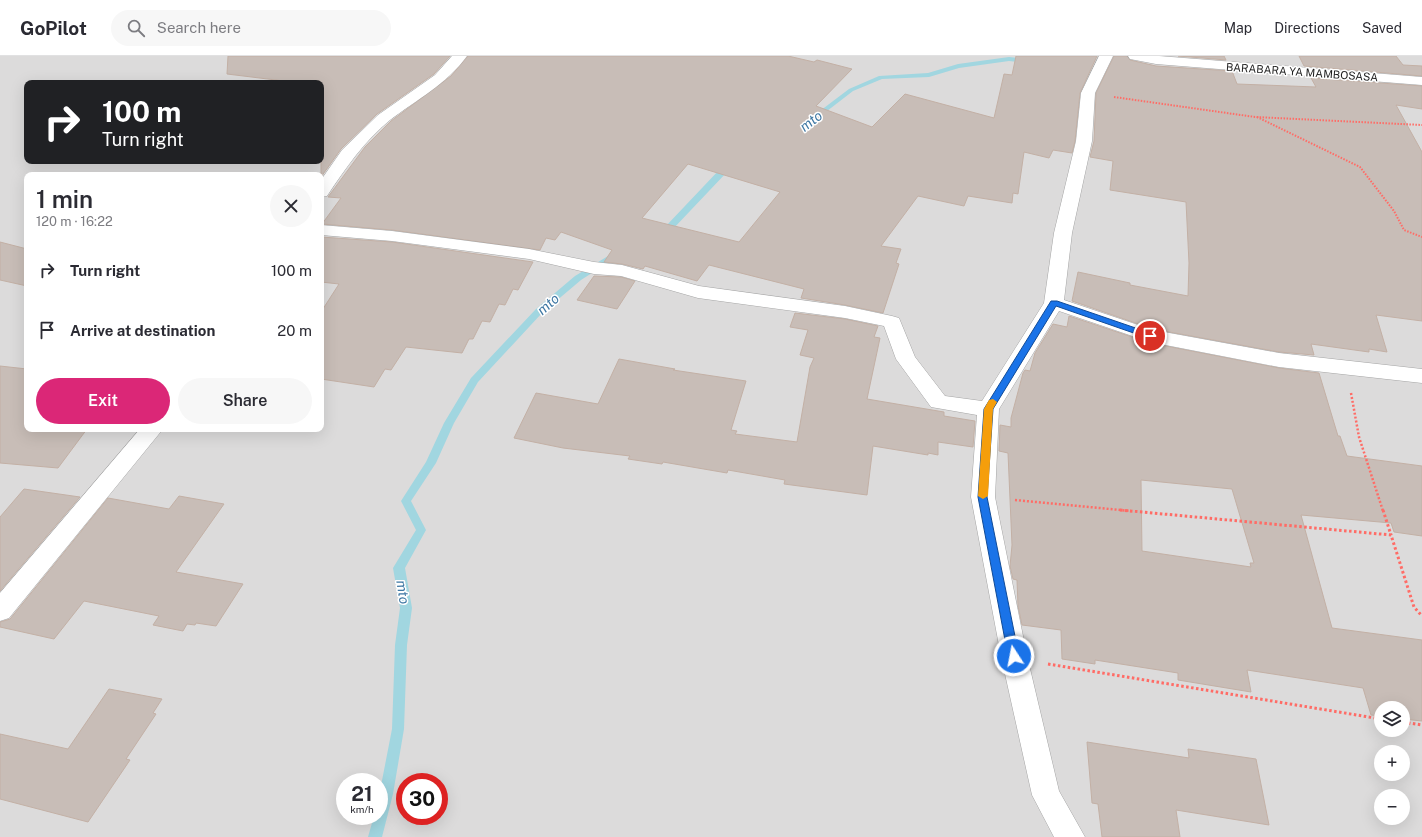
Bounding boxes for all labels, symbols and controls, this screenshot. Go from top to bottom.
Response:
search box [111,10,391,46]
text: GoPilot [20,17,87,39]
icon: search [125,17,147,39]
text: Search here [157,19,241,36]
text: Map [1224,20,1252,36]
text: Directions [1274,20,1340,36]
text: Saved [1362,20,1402,36]
street label: BARABARA YA MAMBOSASA [1226,61,1379,83]
text: 100 m [102,95,181,128]
icon: right [36,96,88,148]
water label: mto [797,107,826,135]
text: Turn right [102,129,184,150]
text: 1 min [36,185,93,213]
button: close [270,185,312,227]
text: 120 m · 16:22 [36,214,113,229]
icon: right [36,259,58,281]
text: Turn right [70,262,140,279]
text: 100 m [271,262,312,279]
water label: mto [534,290,563,318]
icon: arrive [36,319,58,341]
pin [1133,319,1167,353]
text: Arrive at destination [70,322,215,339]
text: 20 m [277,322,312,339]
icon: arrive [1139,325,1161,347]
button: Exit [36,378,170,424]
button: Share [178,378,312,424]
water label: mto [393,579,413,605]
position arrow [993,635,1035,677]
map controls [1374,701,1410,825]
button: layers [1374,701,1410,737]
button: + [1374,745,1410,781]
speed limit sign: 30 [396,773,448,825]
text: 21 [351,782,373,806]
button: − [1374,789,1410,825]
text: km/h [350,803,374,815]

